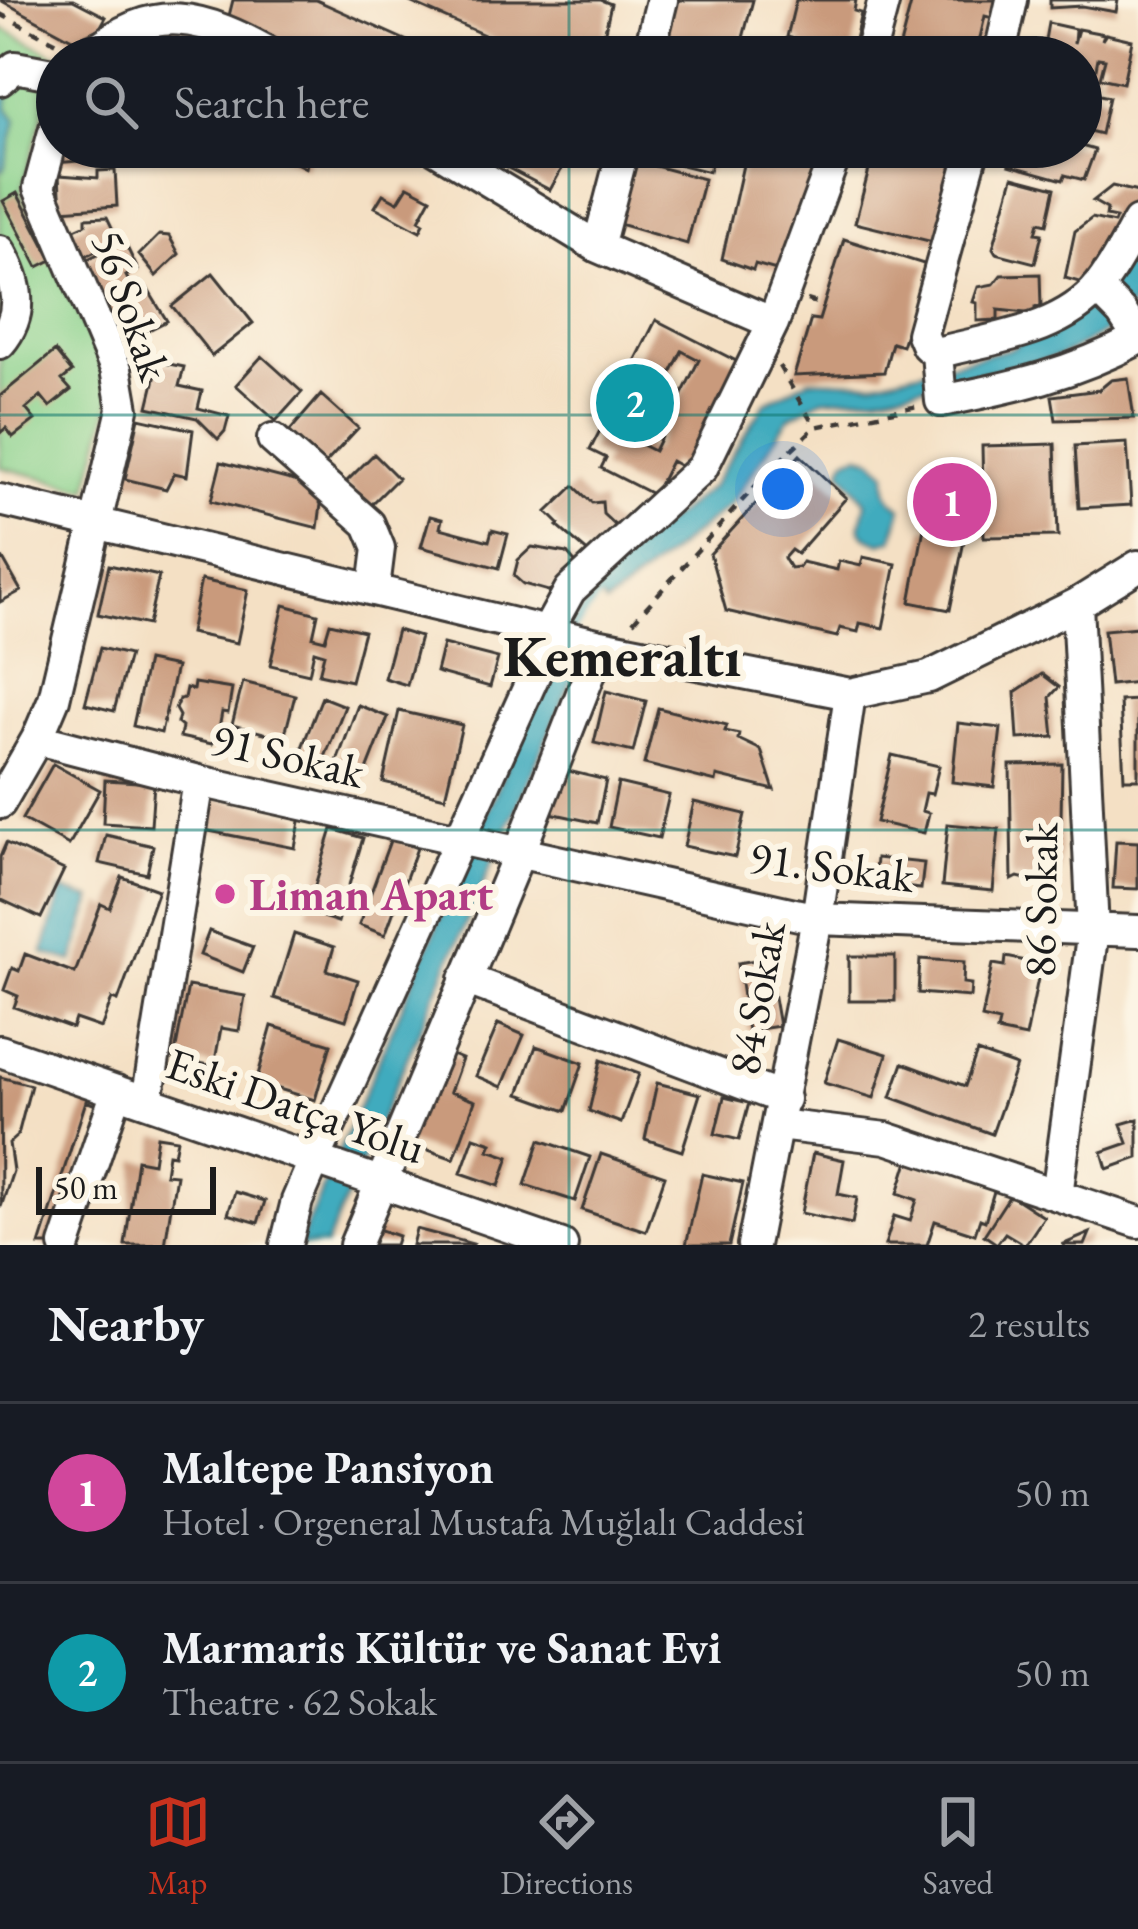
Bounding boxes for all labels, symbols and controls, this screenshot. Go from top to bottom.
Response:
search box [36,36,1102,168]
icon: search [78,69,144,135]
text: Search here [174,73,369,131]
street label: 56 Sokak [79,222,185,389]
pin: 2 [596,358,674,448]
pin: 1 [913,457,991,547]
your location [753,459,813,519]
district label: Kemeraltı [503,619,741,693]
street label: 91 Sokak [206,709,371,801]
street label: 86 Sokak [1010,821,1070,978]
street label: 91. Sokak [746,827,918,905]
place label: Liman Apart [249,865,493,923]
marker: Liman Apart [212,881,238,907]
street label: 84 Sokak [714,916,798,1079]
street label: Eski Datça Yolu [159,1034,433,1176]
scale bar [36,1161,216,1214]
text: 50 m [54,1166,118,1209]
text: Nearby [48,1290,204,1356]
text: 2 results [968,1298,1090,1349]
text: Maltepe Pansiyon [162,1438,494,1496]
text: 1 [77,1467,97,1518]
text: 50 m [1014,1467,1090,1518]
text: Hotel · Orgeneral Mustafa Muğlalı Caddesi [162,1496,805,1547]
text: Marmaris Kültür ve Sanat Evi [162,1618,721,1676]
text: 2 [77,1647,97,1698]
text: 50 m [1014,1647,1090,1698]
text: Theatre · 62 Sokak [162,1676,437,1727]
tab: Map [145,1789,211,1904]
tab: Directions [500,1789,633,1904]
tab: Saved [923,1789,993,1904]

